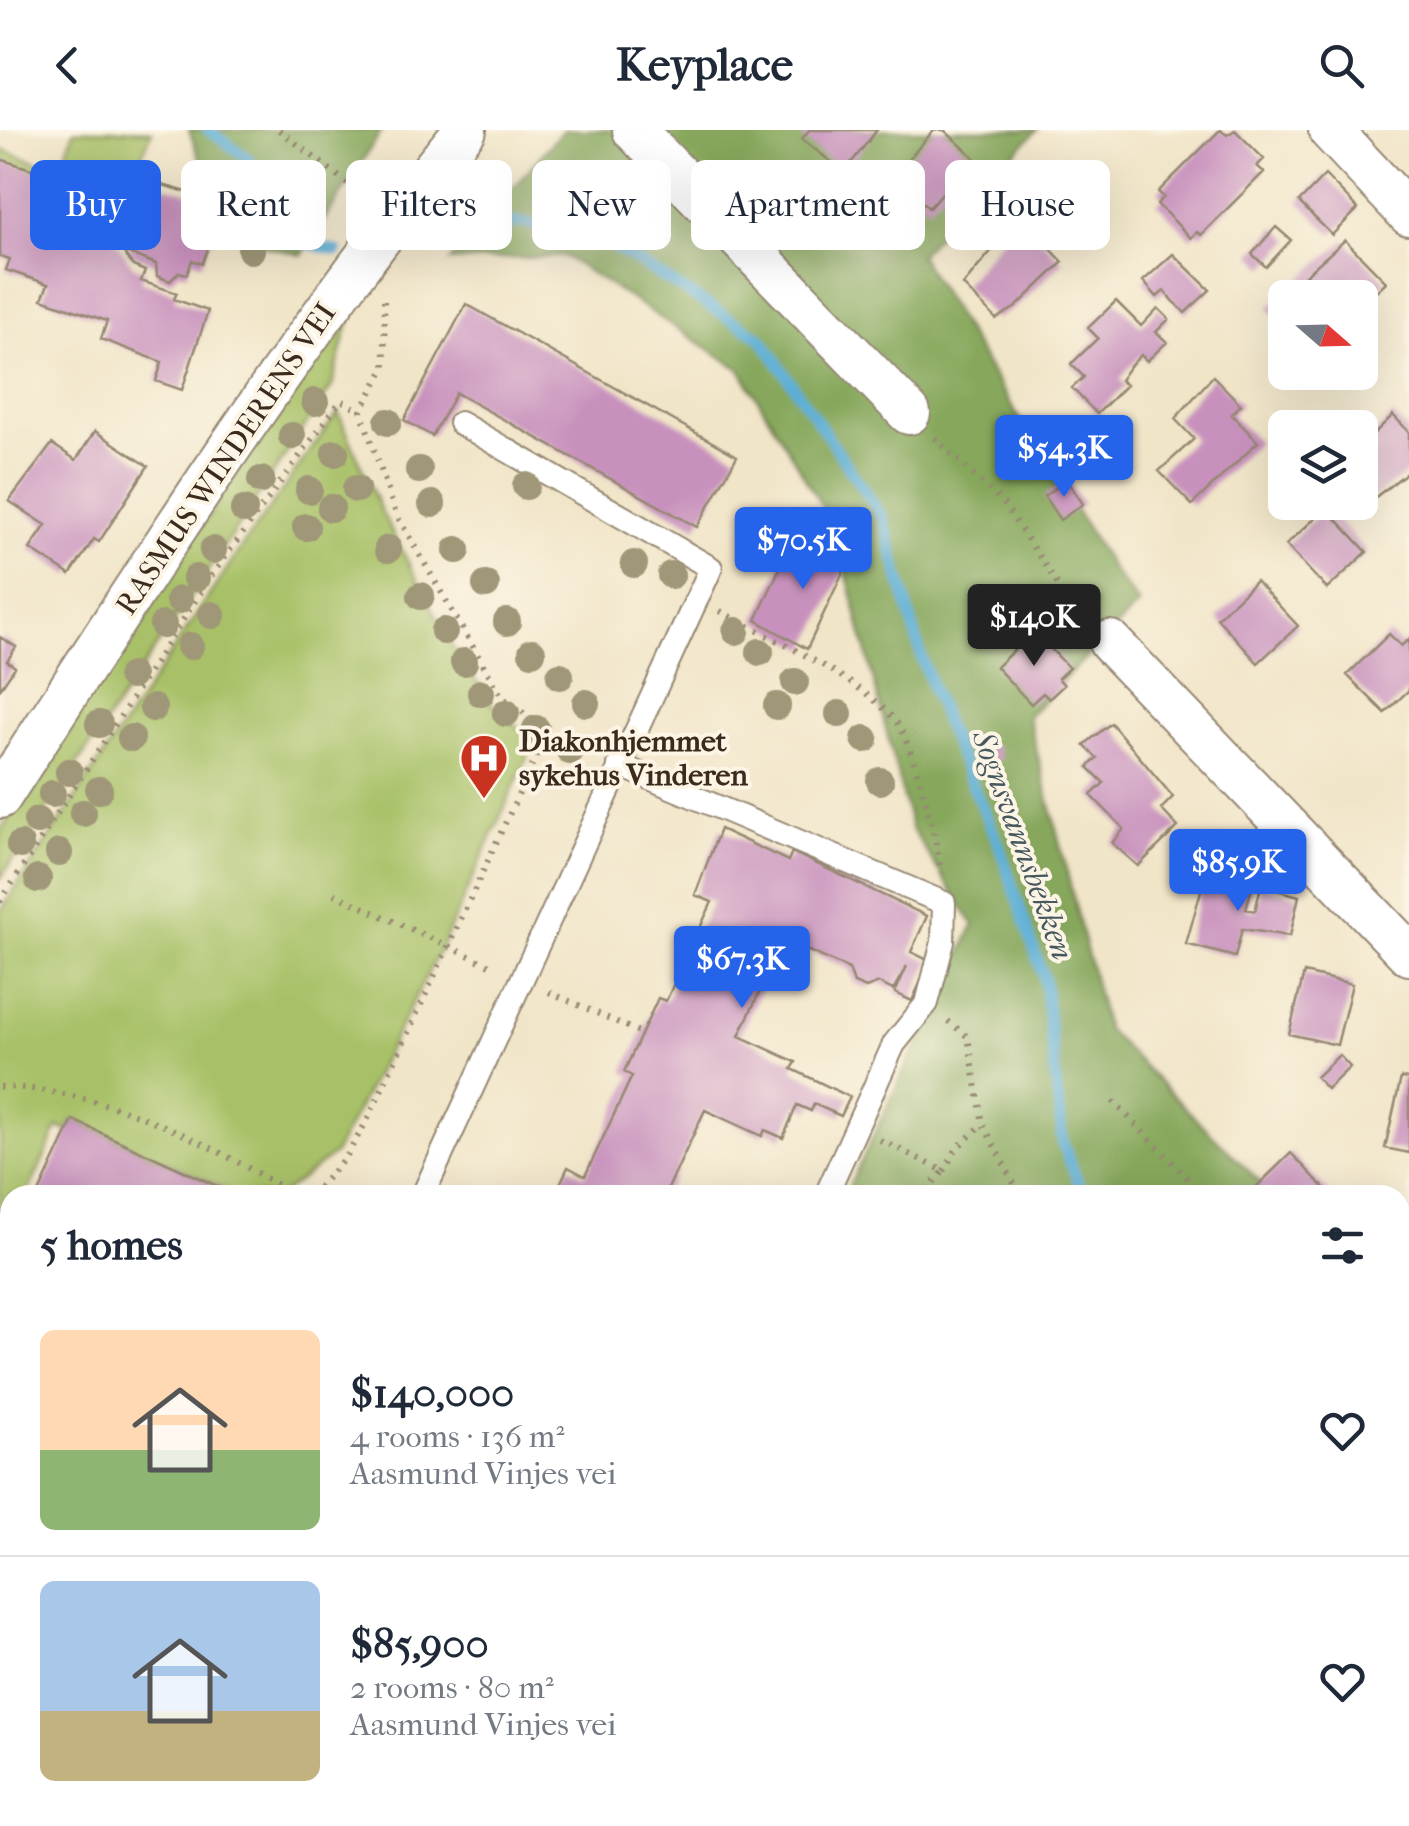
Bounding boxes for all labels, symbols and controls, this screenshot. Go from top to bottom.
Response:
icon: back [40,38,95,93]
icon: search [1314,38,1369,93]
text: Keyplace [616,39,793,92]
chip: Buy [30,160,161,250]
chip: Rent [181,160,326,250]
chip: Filters [346,160,512,250]
chip: New [532,160,671,250]
chip: Apartment [691,160,925,250]
chip: House [945,160,1110,250]
north arrow [1268,280,1378,390]
map controls [1268,280,1378,520]
street label: RASMUS WINDERENS VEI [109,297,343,621]
button: layers [1268,410,1378,520]
pin: $54.3K [983,415,1145,500]
text: $54.3K [1017,429,1111,466]
pin: $70.5K [722,507,884,592]
text: $70.5K [757,521,849,558]
pin: $140K [964,584,1104,669]
text: $140K [990,598,1078,635]
place label: Diakonhjemmet sykehus Vinderen [519,724,748,793]
water label: Sognsvannsbekken [964,724,1082,965]
hospital icon: Diakonhjemmet sykehus Vinderen [458,732,510,800]
pin: $85.9K [1157,829,1319,914]
text: $85.9K [1191,843,1285,880]
pin: $67.3K [661,926,823,1011]
text: $67.3K [696,940,788,977]
icon: filters [1315,1218,1370,1273]
text: 5 homes [40,1221,183,1270]
text: $140,000 [350,1369,514,1418]
icon: home [120,1370,240,1490]
icon: heart [1315,1403,1370,1458]
text: 4 rooms · 136 m² [350,1418,564,1455]
text: Aasmund Vinjes vei [350,1455,616,1492]
text: $85,900 [350,1620,489,1669]
icon: home [120,1621,240,1741]
icon: heart [1315,1654,1370,1709]
text: 2 rooms · 80 m² [350,1669,554,1706]
text: Aasmund Vinjes vei [350,1706,616,1743]

